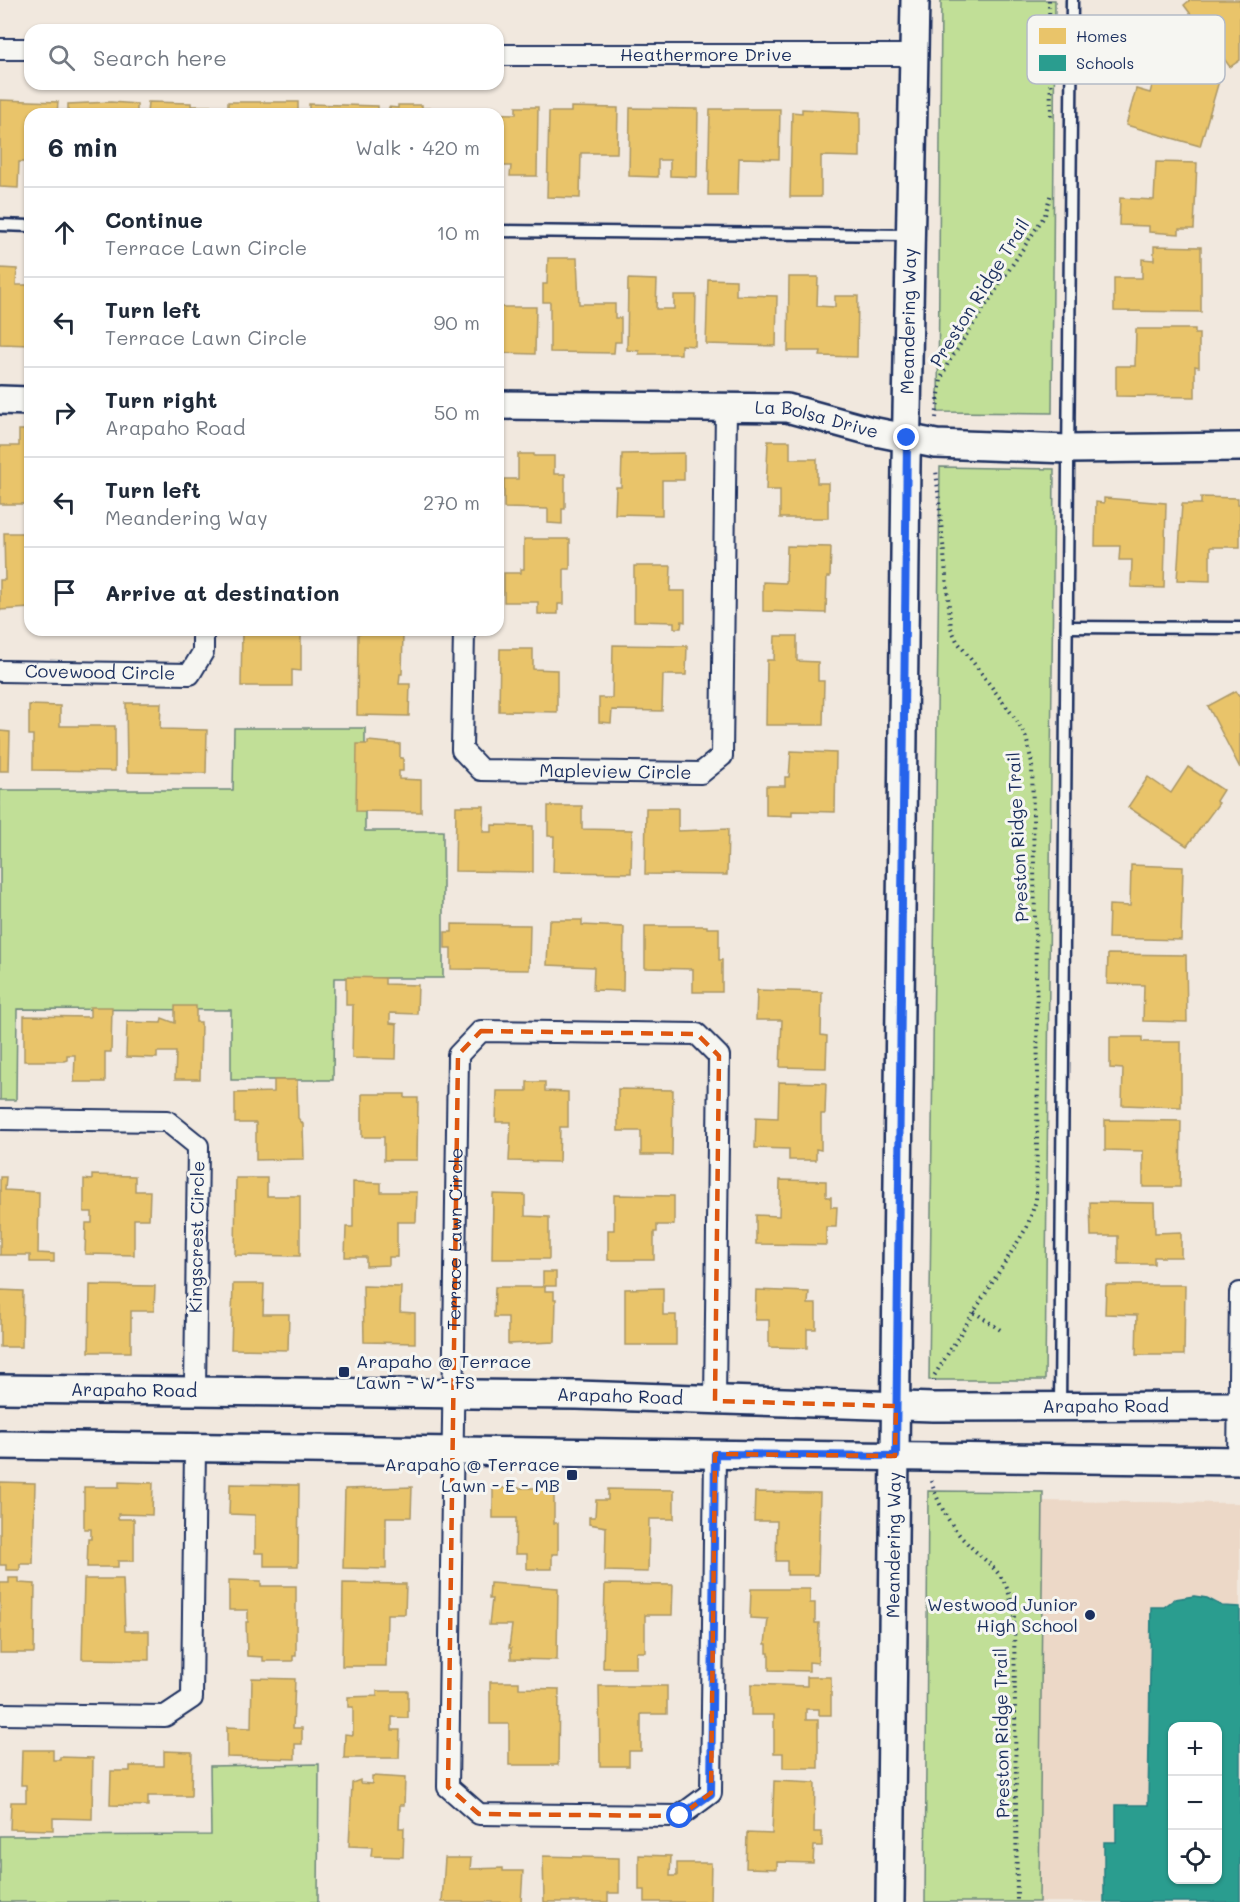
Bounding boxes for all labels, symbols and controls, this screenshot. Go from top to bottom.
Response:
legend [1027,15,1225,84]
search box [24,24,504,90]
text: Homes [1076,25,1127,46]
icon: search [45,41,78,74]
street label: Heathermore Drive [620,42,792,66]
text: Search here [93,43,227,72]
text: Schools [1076,52,1134,73]
text: 6 min [48,130,117,164]
text: Walk · 420 m [355,134,480,160]
text: Continue [105,205,203,234]
street label: Preston Ridge Trail [924,214,1034,371]
icon: ahead [48,216,81,249]
text: 10 m [436,219,480,245]
text: Terrace Lawn Circle [105,234,307,260]
street label: Meandering Way [894,248,921,395]
text: Turn left [105,295,201,324]
icon: left [48,306,81,339]
text: 90 m [434,309,480,335]
text: Terrace Lawn Circle [105,324,307,350]
text: Turn right [105,385,217,414]
street label: La Bolsa Drive [755,395,880,443]
icon: right [48,396,81,429]
text: 50 m [434,399,480,425]
text: Arapaho Road [105,414,246,440]
route end [893,424,919,450]
text: Turn left [105,475,201,504]
icon: left [48,486,81,519]
text: 270 m [423,489,480,515]
text: Meandering Way [105,504,268,530]
icon: arrive [48,576,81,609]
text: Arrive at destination [105,578,340,607]
street label: Covewood Circle [25,658,175,685]
street label: Preston Ridge Trail [1001,751,1033,923]
street label: Mapleview Circle [539,758,692,784]
street label: Terrace Lawn Circle [441,1148,468,1330]
street label: Kingscrest Circle [183,1161,209,1313]
place label: Arapaho @ Terrace Lawn - W - FS [356,1349,532,1394]
marker: Arapaho @ Terrace Lawn - W - FS [337,1365,351,1379]
street label: Arapaho Road [71,1377,197,1402]
street label: Arapaho Road [557,1382,684,1410]
street label: Arapaho Road [1042,1393,1169,1418]
place label: Arapaho @ Terrace Lawn - E - MB [385,1452,560,1497]
marker: Arapaho @ Terrace Lawn - E - MB [565,1468,579,1482]
street label: Meandering Way [880,1472,906,1618]
place label: Westwood Junior High School [927,1592,1078,1637]
marker: Westwood Junior High School [1083,1608,1097,1622]
street label: Preston Ridge Trail [988,1648,1014,1818]
map controls [1168,1722,1222,1884]
button: + [1168,1722,1222,1776]
button: − [1168,1776,1222,1830]
route start [666,1802,692,1828]
button: locate [1168,1830,1222,1884]

